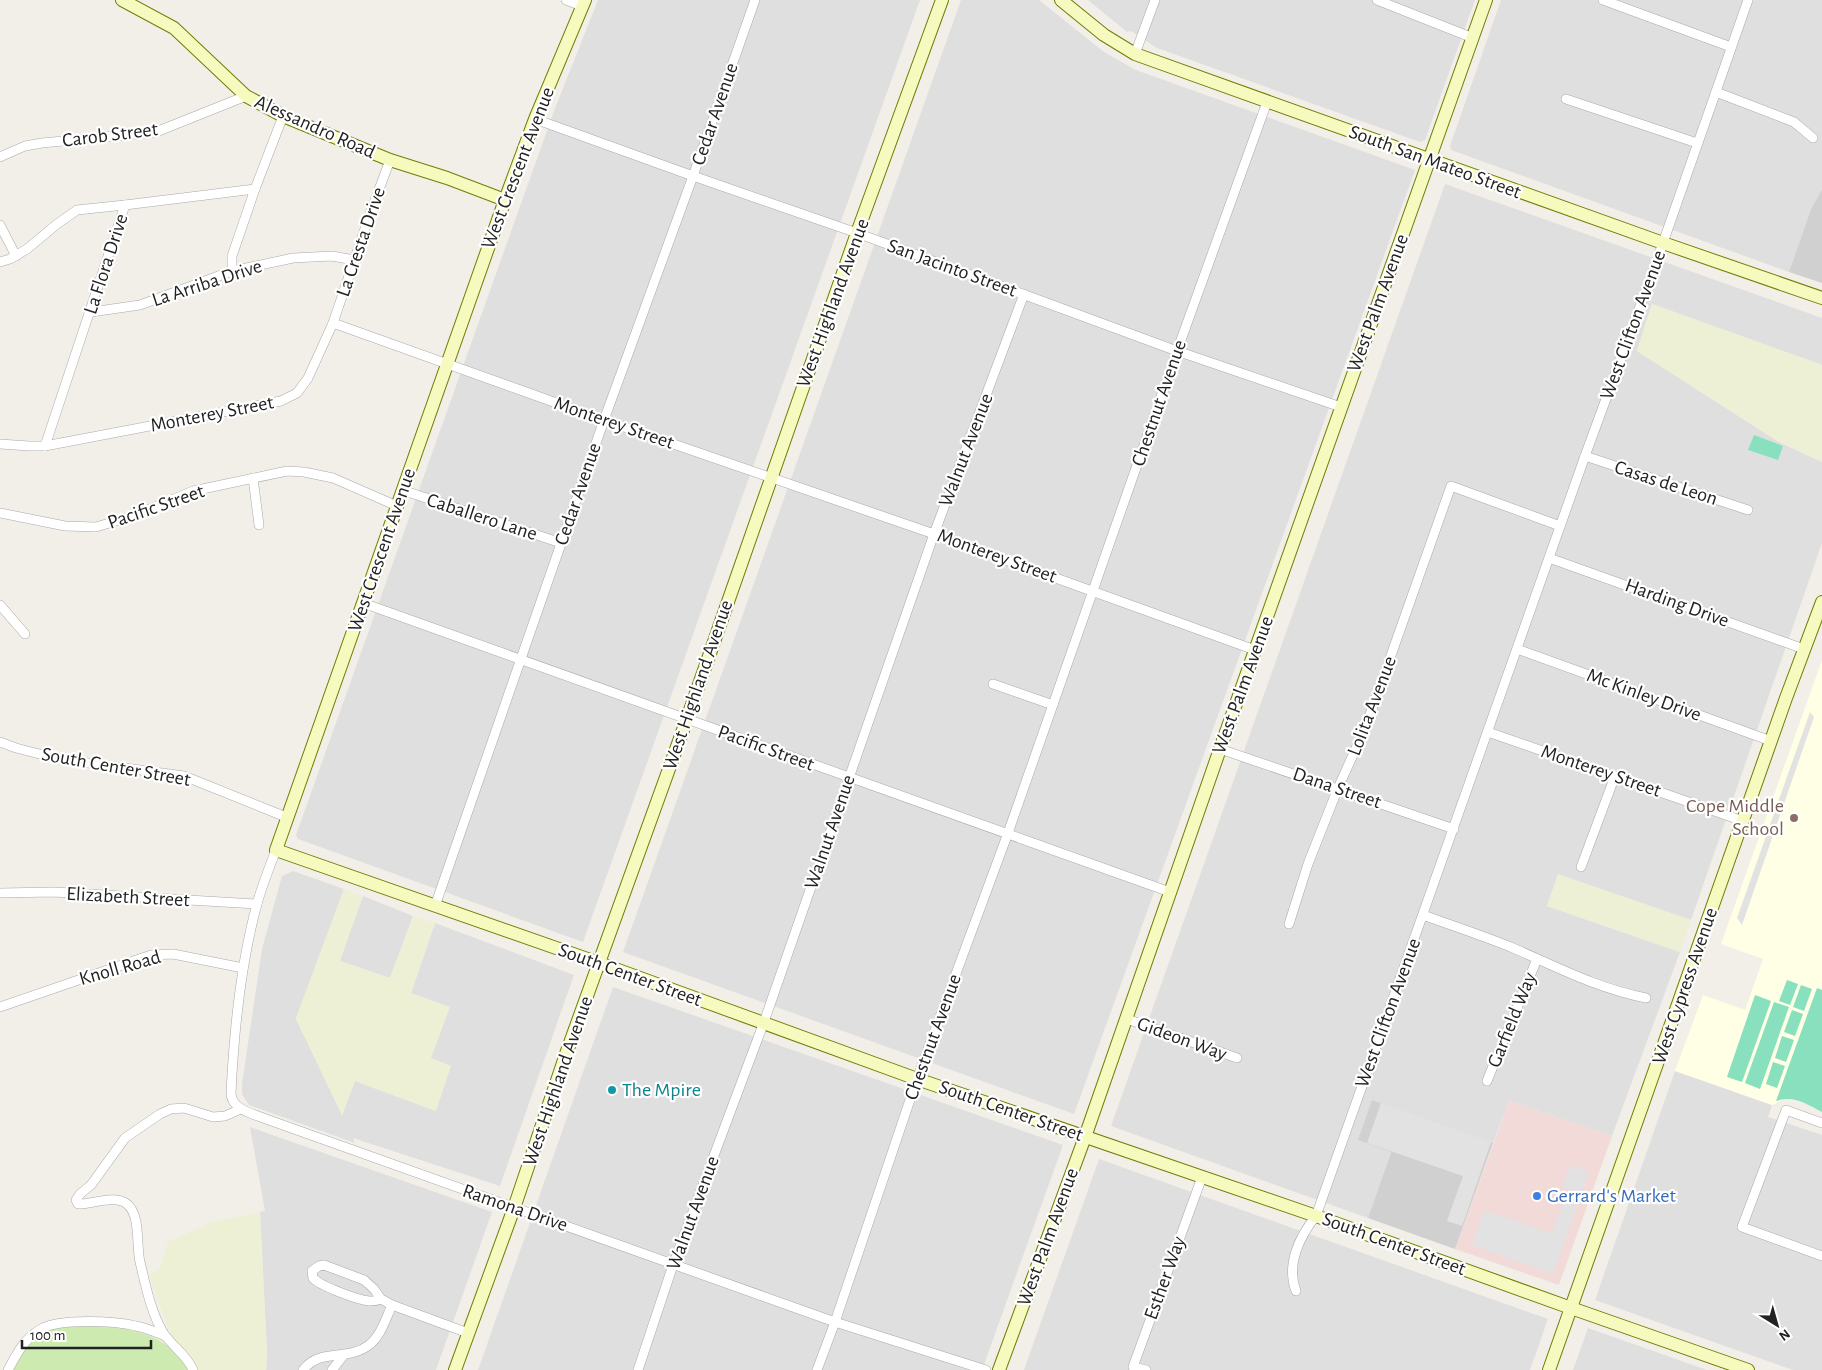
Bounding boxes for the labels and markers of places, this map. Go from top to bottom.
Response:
place label: Cope Middle School [1686,796,1784,839]
marker: Cope Middle School [1788,812,1800,824]
place label: The Mpire [622,1080,701,1100]
marker: The Mpire [606,1084,618,1096]
place label: Gerrard's Market [1547,1186,1677,1206]
marker: Gerrard's Market [1531,1190,1543,1202]

